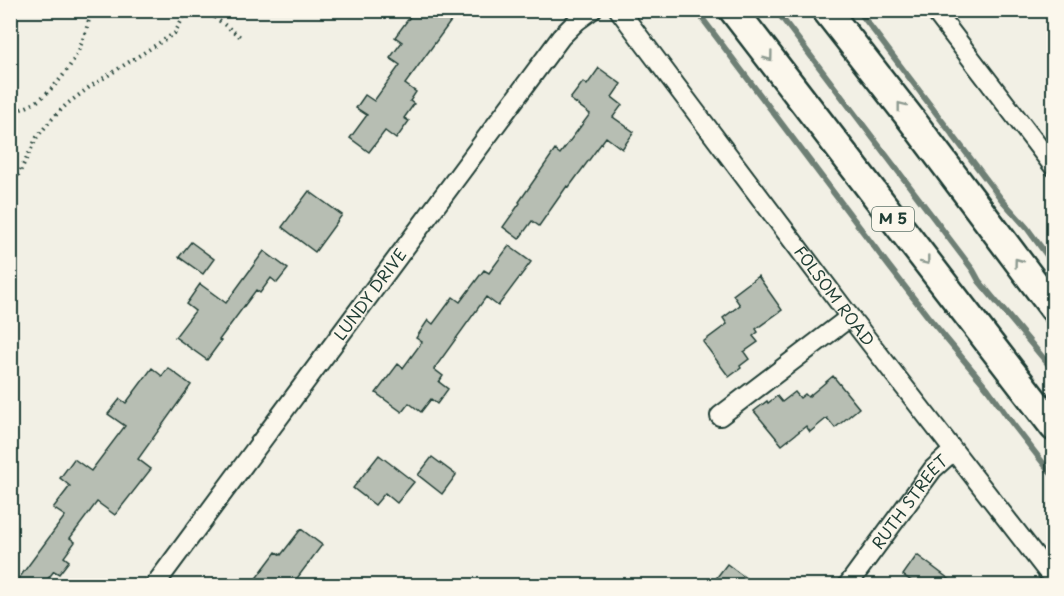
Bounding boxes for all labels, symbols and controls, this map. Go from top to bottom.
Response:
one-way arrow [761,50,772,61]
one-way arrow [898,102,909,113]
road number: M 5 [872,207,914,231]
street label: FOLSOM ROAD [789,240,881,351]
street label: LUNDY DRIVE [327,243,411,345]
one-way arrow [919,255,930,266]
one-way arrow [1015,258,1026,269]
street label: RUTH STREET [865,448,953,554]

